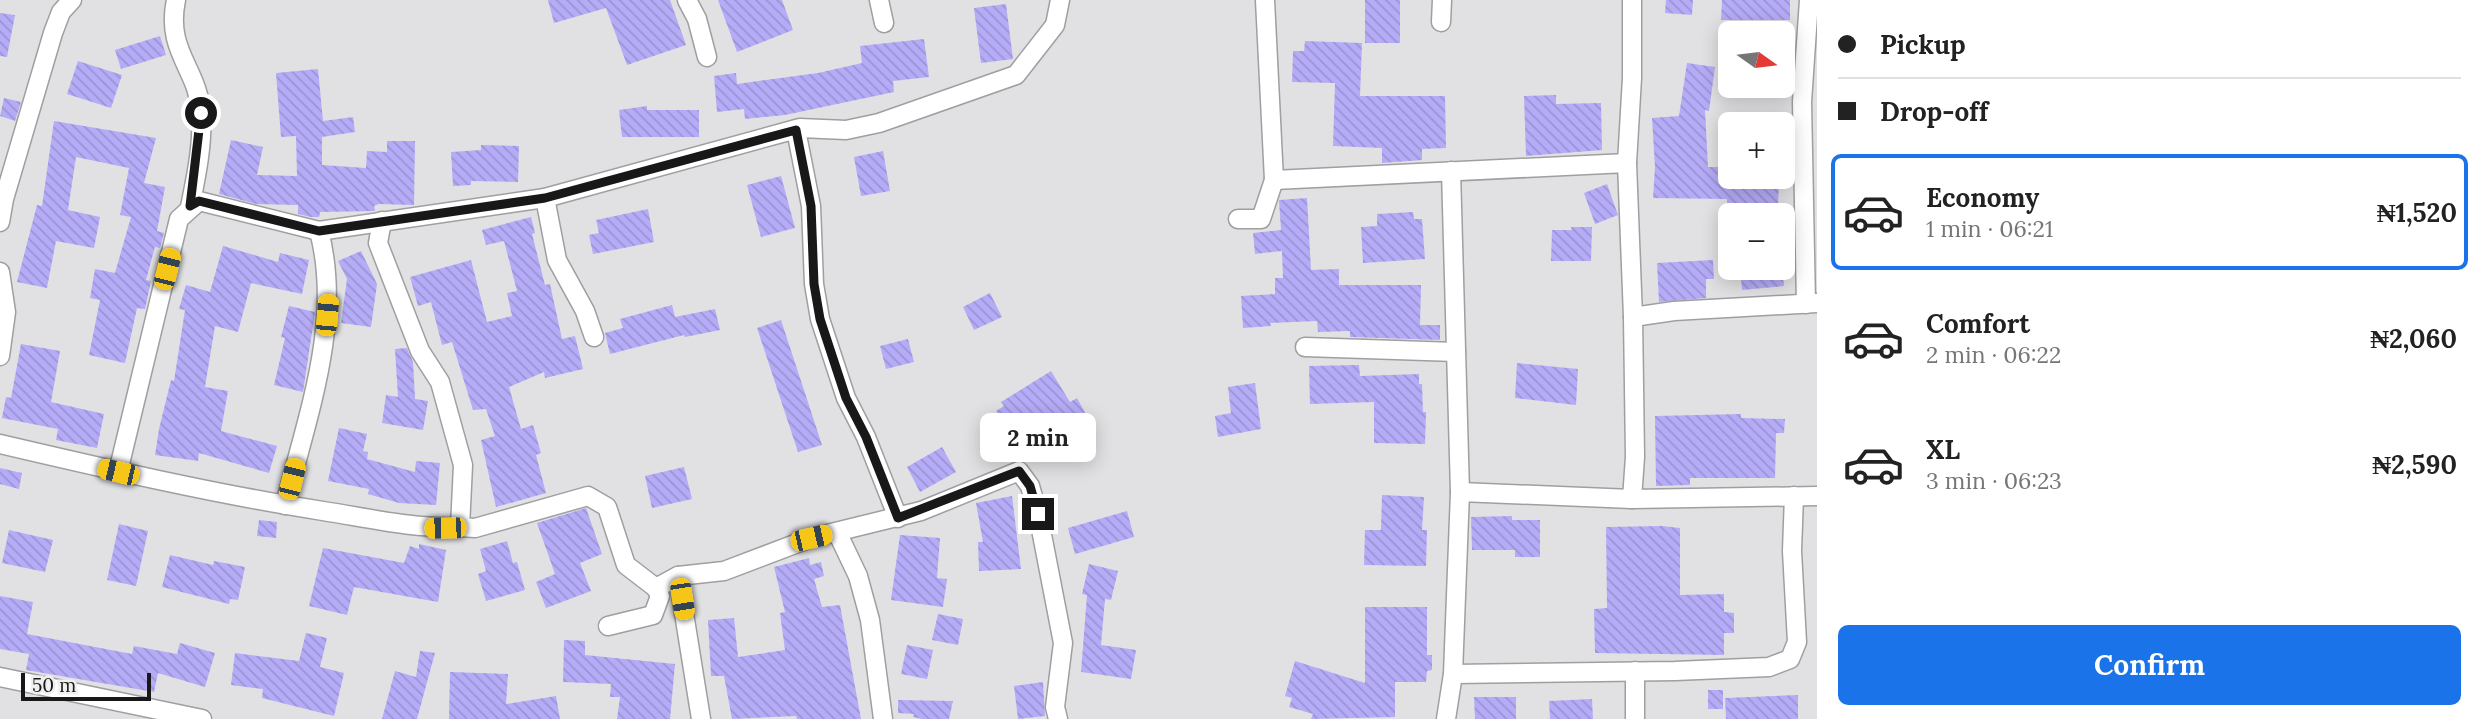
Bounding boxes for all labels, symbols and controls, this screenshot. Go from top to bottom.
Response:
north arrow [1718,21,1796,98]
map controls [1718,21,1795,280]
text: Pickup [1880,28,1966,61]
text: Drop-off [1880,95,1988,128]
route start [185,97,217,129]
button: + [1718,112,1795,189]
icon: car [1842,181,1905,244]
text: Economy [1926,181,2039,214]
text: ₦1,520 [2377,196,2457,229]
button: − [1718,203,1795,280]
text: 1 min · 06:21 [1926,214,2053,243]
car [152,246,183,292]
car [315,293,340,337]
icon: car [1842,307,1905,370]
text: Comfort [1926,307,2030,340]
text: ₦2,060 [2370,322,2457,355]
text: 2 min · 06:22 [1926,340,2061,369]
callout: 2 min [980,412,1096,462]
text: 2 min [1007,423,1069,452]
icon: car [1842,433,1905,496]
text: XL [1926,433,1960,466]
text: ₦2,590 [2372,448,2457,481]
car [277,456,308,502]
car [96,457,141,487]
text: 3 min · 06:23 [1926,466,2062,495]
route end [1022,498,1054,530]
car [424,517,467,539]
car [789,523,834,553]
car [669,577,696,621]
button: Confirm [1838,625,2461,705]
scale bar [21,670,150,702]
text: 50 m [32,673,76,697]

